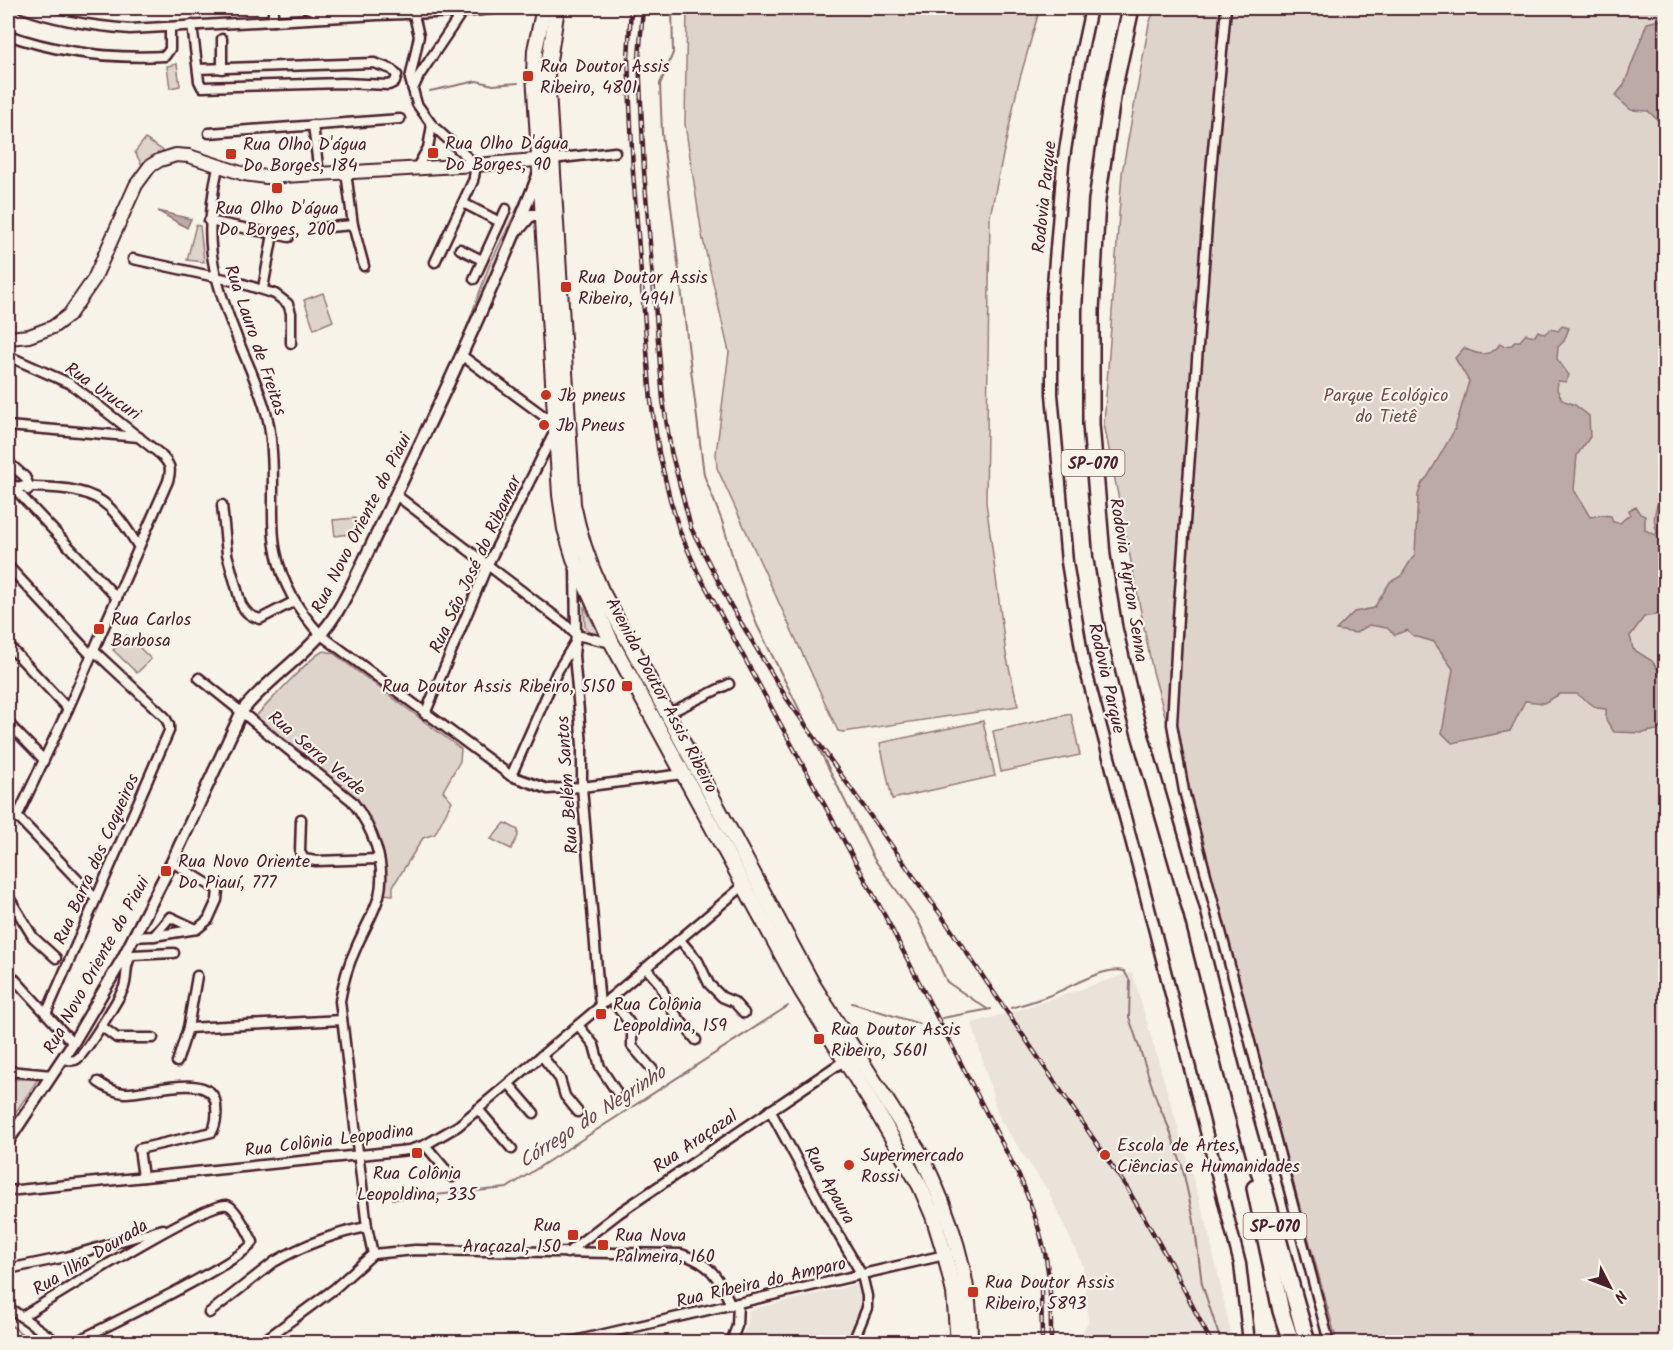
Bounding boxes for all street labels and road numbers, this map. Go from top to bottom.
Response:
street label: Rodovia Parque [1025,140,1066,255]
street label: Rua Lauro de Freitas [215,261,294,420]
street label: Rua Urucuri [58,355,147,430]
street label: Rua Novo Oriente do Piaui [304,428,421,619]
road number: SP-070 [1062,450,1124,476]
street label: Rua São José do Ribamar [422,470,531,658]
street label: Rodovia Ayrton Senna [1100,496,1155,664]
street label: Avenida Doutor Assis Ribeiro [597,593,725,799]
street label: Rodovia Parque [1079,620,1132,737]
street label: Rua Serra Verde [260,704,372,804]
street label: Rua Belém Santos [549,714,588,855]
street label: Rua Barra dos Coqueiros [47,769,148,950]
street label: Rua Novo Oriente do Piaui [36,871,159,1060]
street label: Rua Araçazal [647,1103,745,1182]
street label: Rua Colônia Leopodina [243,1117,415,1166]
street label: Rua Apaura [795,1141,862,1230]
street label: Rua Ilha Dourada [27,1212,154,1304]
road number: SP-070 [1244,1213,1306,1239]
street label: Rua Ríbeira do Amparo [673,1250,849,1317]

